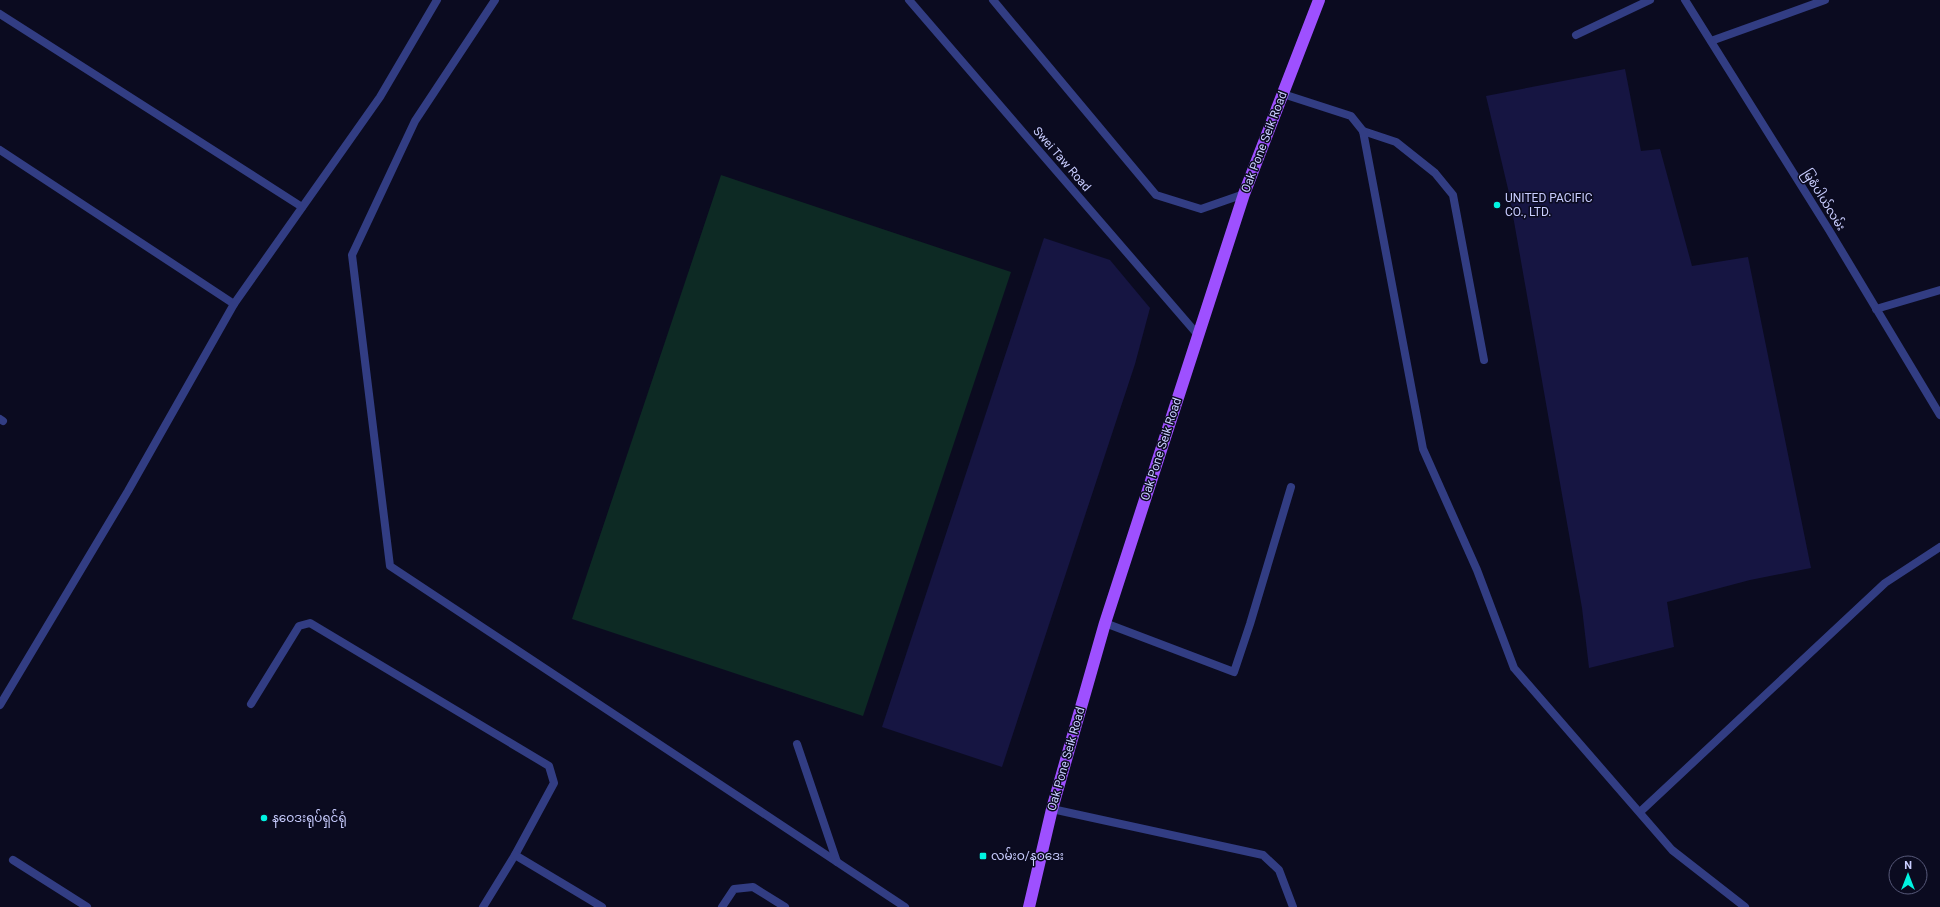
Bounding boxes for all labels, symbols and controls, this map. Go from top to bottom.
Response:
street label: Oak Pone Seik Road [1238,89,1290,195]
street label: Swei Taw Road [1030,124,1094,194]
street label: မြစံပါယ်လမ်း [1797,166,1850,235]
place label: UNITED PACIFIC CO., LTD. [1505,191,1593,219]
marker: UNITED PACIFIC CO., LTD. [1492,200,1502,210]
street label: Oak Pone Seik Road [1138,396,1184,502]
street label: Oak Pone Seik Road [1045,706,1087,812]
place label: နဝေဒးရုပ်ရှင်ရုံ [272,809,347,828]
marker: နဝေဒးရုပ်ရှင်ရုံ [259,813,269,823]
place label: လမ်းဝ/နဝဒေး [991,847,1064,866]
marker: လမ်းဝ/နဝဒေး [978,851,988,861]
north arrow [1888,855,1928,895]
text: N [1904,859,1912,872]

